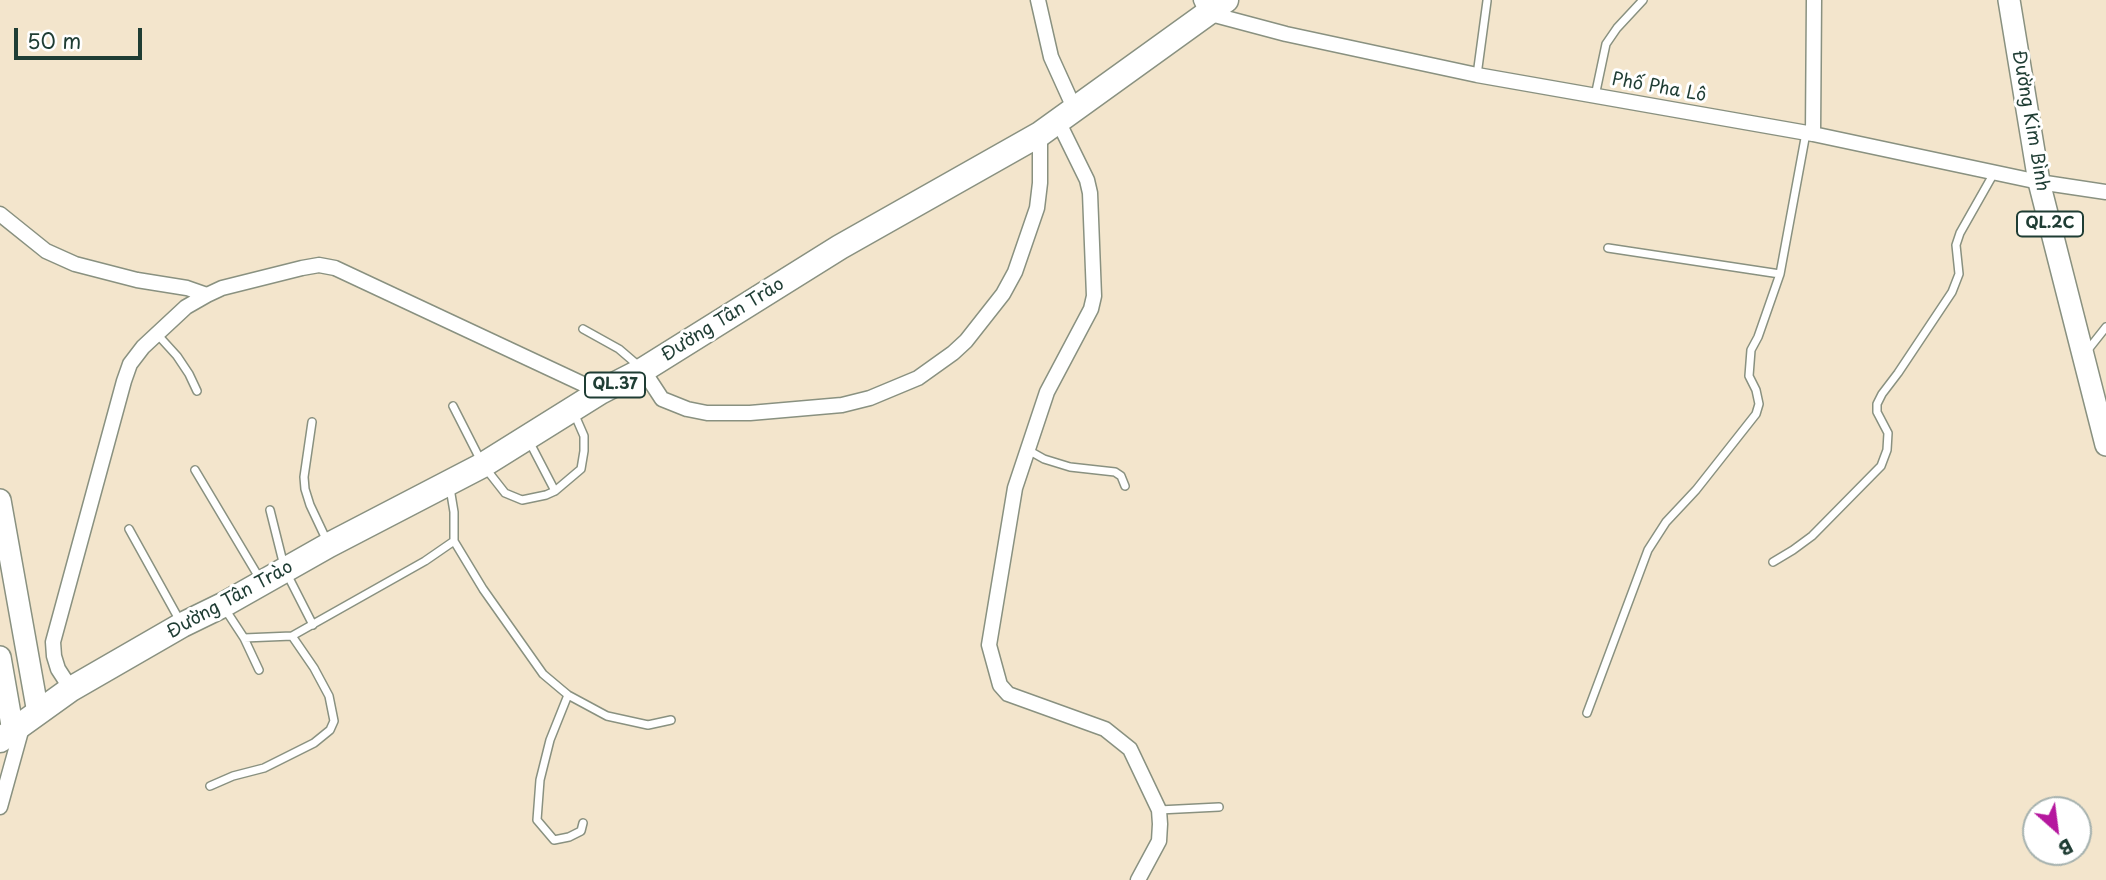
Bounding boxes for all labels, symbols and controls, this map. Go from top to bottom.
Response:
scale bar [18,14,145,58]
text: 50 m [27,24,81,56]
street label: Đường Kim Bình [2007,49,2053,193]
street label: Phố Pha Lô [1610,69,1708,107]
road number: QL.2C [2017,212,2083,236]
street label: Đường Tân Trào [658,274,788,366]
road number: QL.37 [585,372,645,398]
street label: Đường Tân Trào [163,556,297,644]
north arrow [2022,796,2092,866]
text: B [2054,832,2078,863]

